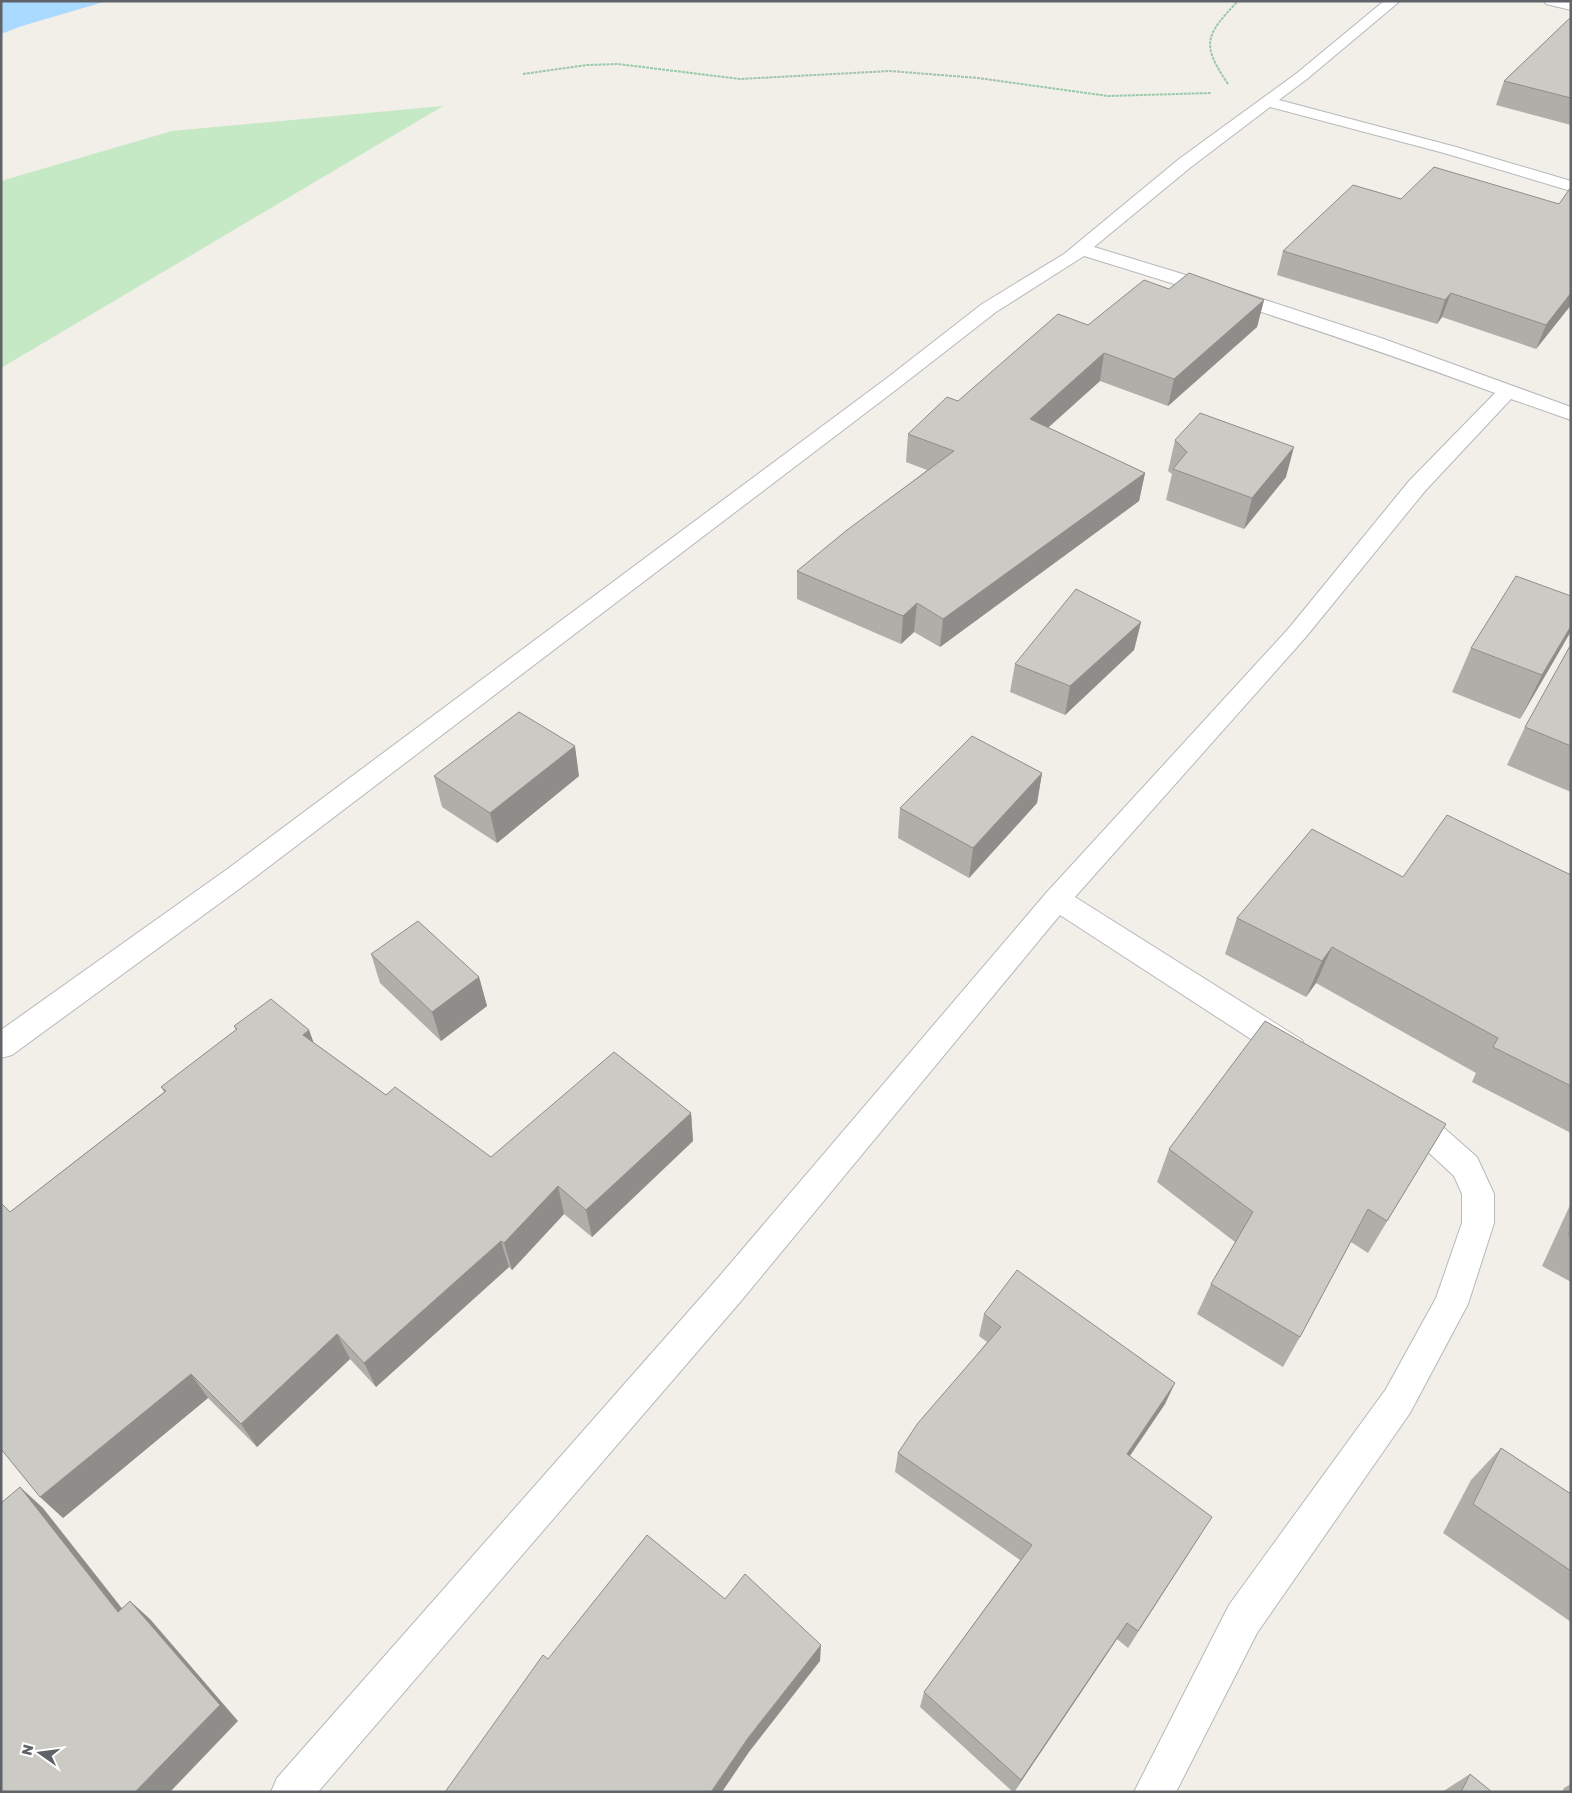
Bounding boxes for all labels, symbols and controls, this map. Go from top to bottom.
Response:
north arrow [15,1728,65,1778]
text: N [17,1743,36,1757]

